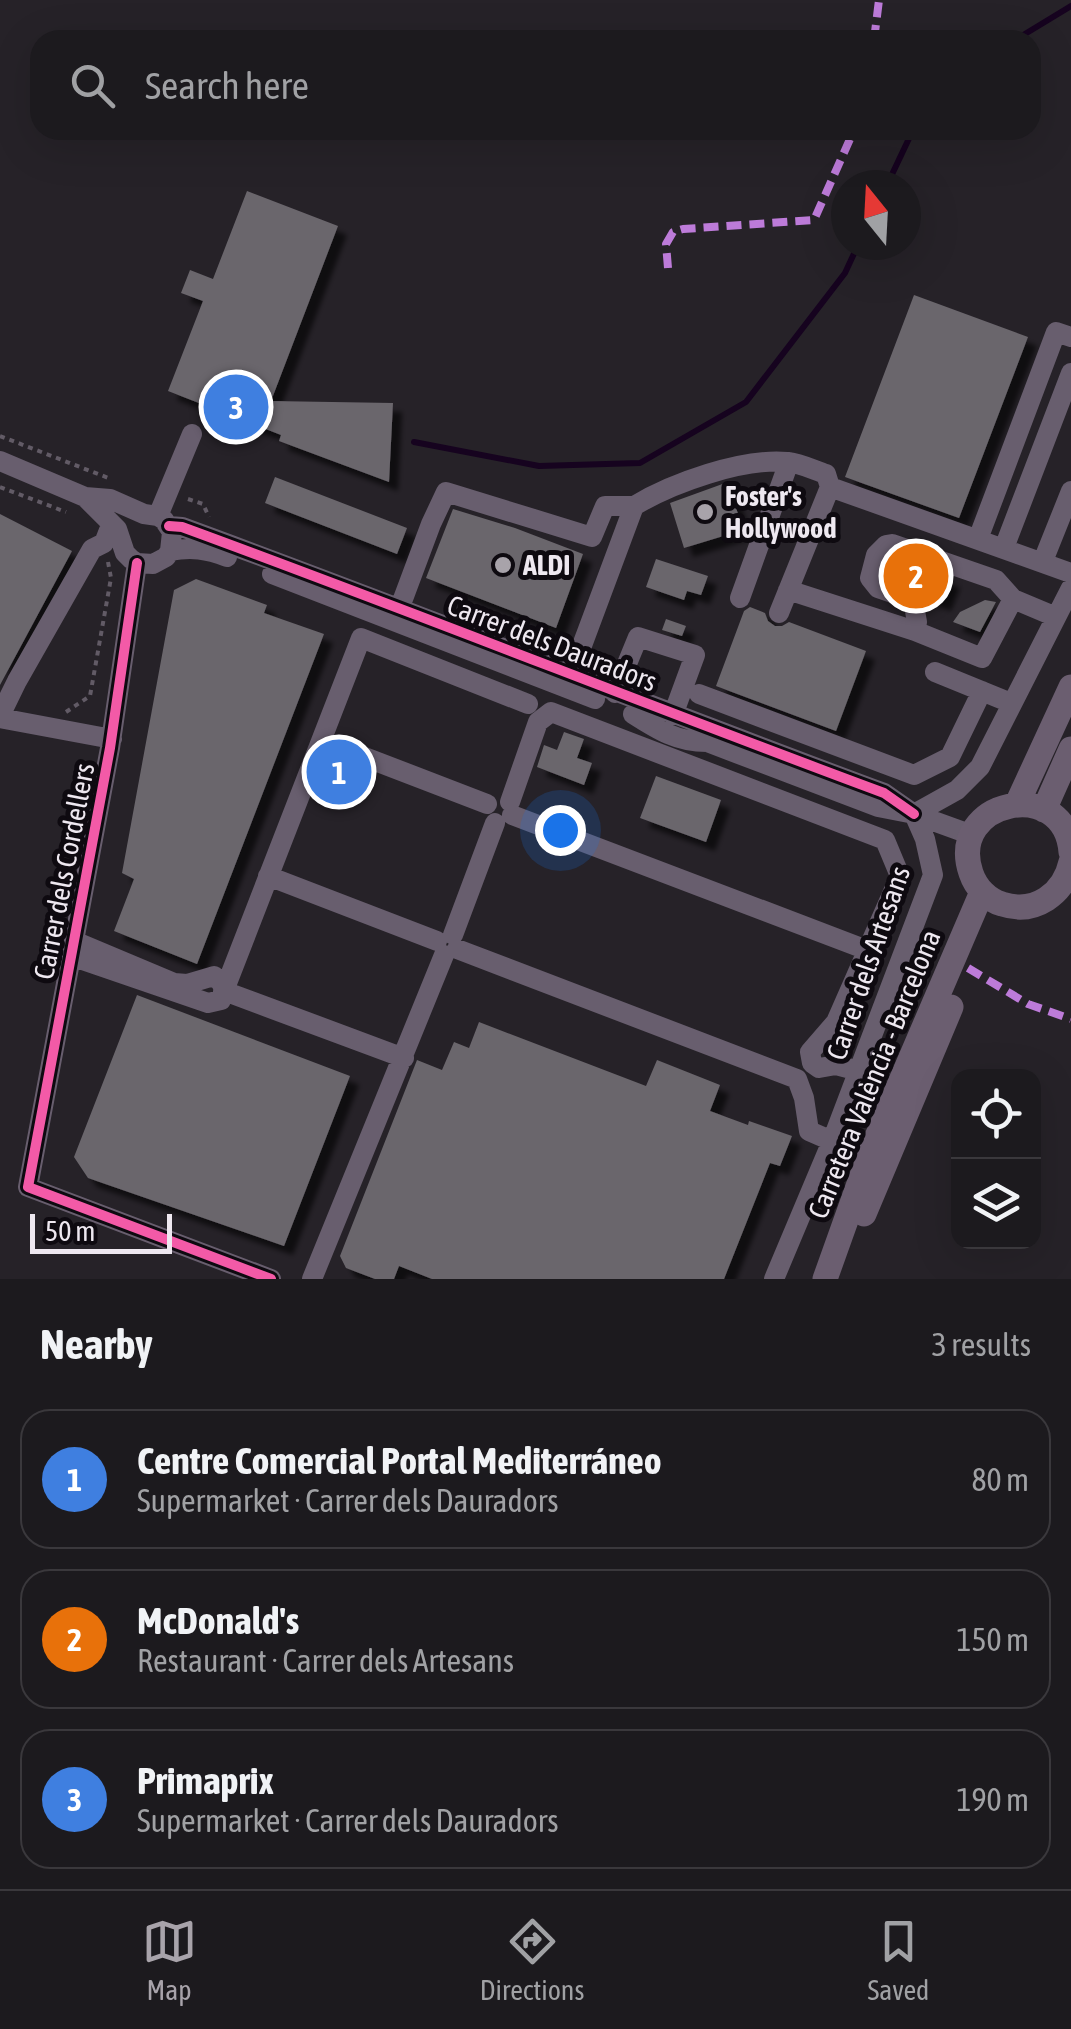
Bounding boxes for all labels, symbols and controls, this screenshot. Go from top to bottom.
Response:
search box [30,30,1041,140]
icon: search [65,58,120,113]
text: Search here [145,64,309,107]
north arrow [831,170,921,260]
pin: 3 [204,370,268,444]
place label: Foster's Hollywood [725,480,837,544]
marker: Foster's Hollywood [694,501,716,523]
pin: 2 [884,538,948,614]
place label: ALDI [522,549,570,581]
marker: ALDI [492,554,514,576]
street label: Carrer dels Dauradors [443,588,661,698]
pin: 1 [306,734,372,810]
street label: Carrer dels Cordellers [27,760,101,982]
your location [535,805,586,856]
street label: Carrer dels Artesans [820,862,916,1064]
street label: Carretera València - Barcelona [801,925,947,1223]
map controls [951,1069,1041,1249]
button: locate [951,1069,1041,1159]
button: layers [951,1159,1041,1249]
scale bar [30,1209,172,1254]
text: 50 m [45,1215,95,1247]
text: Nearby [40,1320,153,1368]
text: 3 results [932,1326,1031,1363]
text: Centre Comercial Portal Mediterráneo [137,1439,662,1482]
text: 1 [67,1461,82,1498]
text: 80 m [971,1461,1029,1498]
text: Supermarket · Carrer dels Dauradors [137,1482,558,1519]
text: McDonald's [137,1599,299,1642]
text: 2 [67,1621,82,1658]
text: 150 m [956,1621,1029,1658]
text: Restaurant · Carrer dels Artesans [137,1642,514,1679]
text: Primaprix [137,1759,274,1802]
text: 3 [67,1781,82,1818]
text: 190 m [956,1781,1029,1818]
text: Supermarket · Carrer dels Dauradors [137,1802,558,1839]
tab: Map [142,1914,197,2006]
tab: Directions [480,1914,584,2006]
tab: Saved [868,1914,929,2006]

